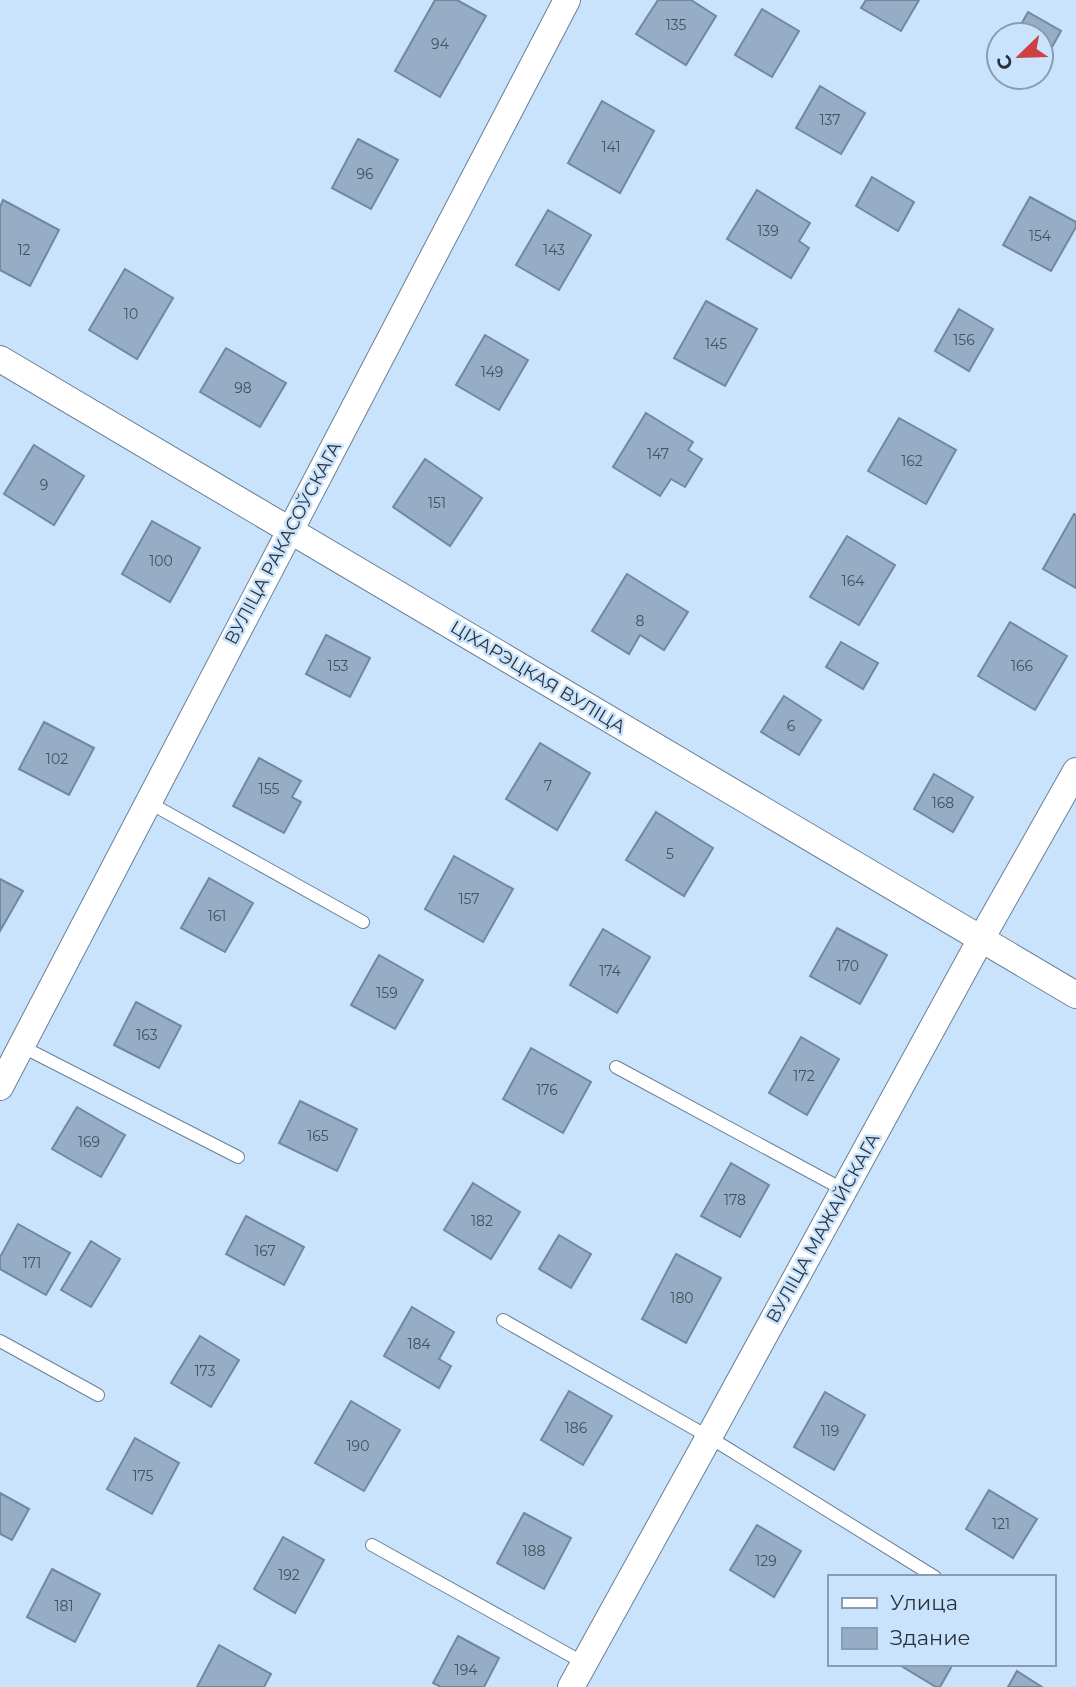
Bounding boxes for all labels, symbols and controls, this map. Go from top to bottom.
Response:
house number: 135 [666,16,686,34]
north arrow [985,21,1055,91]
house number: 94 [431,35,450,53]
text: С [991,51,1018,73]
house number: 137 [819,111,841,129]
house number: 141 [601,138,621,156]
house number: 96 [356,165,374,183]
house number: 139 [757,222,779,240]
house number: 154 [1029,227,1052,245]
house number: 12 [17,241,31,259]
house number: 143 [543,241,565,259]
house number: 10 [124,305,138,323]
house number: 156 [953,331,975,349]
house number: 145 [705,335,727,353]
house number: 149 [481,363,503,381]
house number: 98 [234,379,252,397]
street label: ВУЛІЦА РАКАСОЎСКАГА [220,437,346,648]
house number: 147 [647,445,669,463]
house number: 162 [901,452,923,470]
house number: 9 [40,476,48,494]
house number: 151 [428,494,446,512]
house number: 100 [149,552,173,570]
house number: 164 [842,572,865,590]
house number: 8 [636,612,645,630]
street label: ЦІХАРЭЦКАЯ ВУЛІЦА [446,616,630,738]
house number: 153 [328,657,349,675]
house number: 166 [1011,657,1034,675]
house number: 6 [787,717,796,735]
house number: 102 [46,750,68,768]
house number: 7 [544,777,552,795]
house number: 155 [259,780,279,798]
house number: 168 [932,794,954,812]
house number: 5 [666,845,674,863]
house number: 157 [458,890,480,908]
house number: 161 [208,907,226,925]
house number: 170 [837,957,859,975]
house number: 174 [599,962,622,980]
house number: 159 [376,984,398,1002]
house number: 163 [136,1026,158,1044]
house number: 172 [793,1067,815,1085]
house number: 176 [536,1081,558,1099]
house number: 165 [307,1127,329,1145]
street label: ВУЛІЦА МАЖАЙСКАГА [762,1129,885,1327]
house number: 169 [78,1133,100,1151]
house number: 178 [724,1191,746,1209]
house number: 182 [471,1212,493,1230]
house number: 167 [254,1242,276,1260]
house number: 171 [23,1254,41,1272]
house number: 180 [670,1289,694,1307]
house number: 184 [407,1335,431,1353]
house number: 173 [194,1362,216,1380]
house number: 186 [565,1419,588,1437]
house number: 119 [821,1422,839,1440]
house number: 190 [347,1437,369,1455]
house number: 175 [133,1467,154,1485]
house number: 121 [992,1515,1010,1533]
house number: 188 [523,1542,546,1560]
house number: 129 [755,1552,777,1570]
house number: 192 [278,1566,300,1584]
legend [828,1575,1055,1666]
text: Улица [890,1590,958,1615]
house number: 181 [54,1597,74,1615]
text: Здание [890,1625,971,1650]
house number: 194 [455,1661,478,1679]

